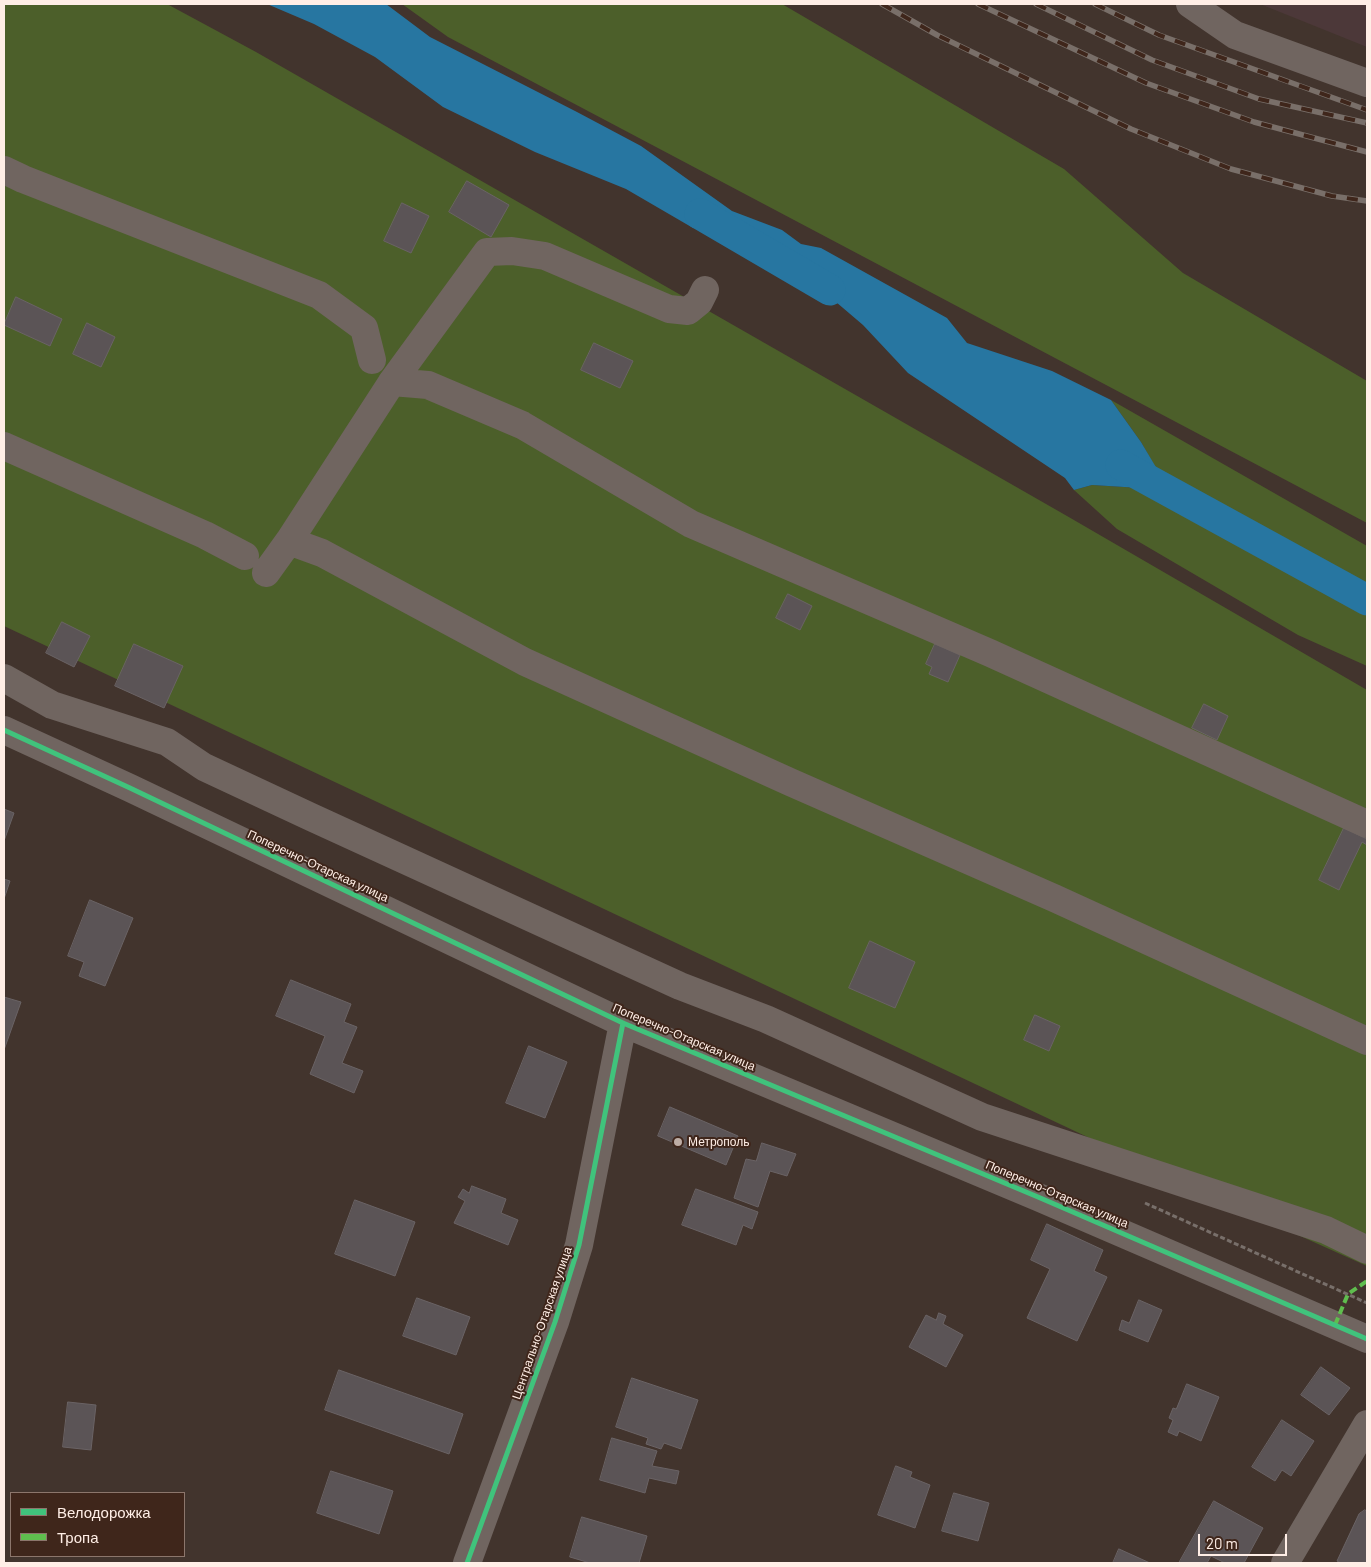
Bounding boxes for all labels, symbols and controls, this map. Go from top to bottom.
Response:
street label: Поперечно-Отарская улица [245,827,391,905]
street label: Поперечно-Отарская улица [610,1000,758,1074]
place label: Метрополь [688,1135,749,1149]
marker: Метрополь [672,1136,684,1148]
street label: Поперечно-Отарская улица [983,1157,1131,1231]
street label: Центрально-Отарская улица [509,1245,575,1401]
legend [10,1492,185,1557]
text: Велодорожка [57,1503,151,1521]
scale bar [1201,1524,1290,1556]
text: Тропа [57,1528,98,1546]
text: 20 m [1206,1534,1238,1552]

